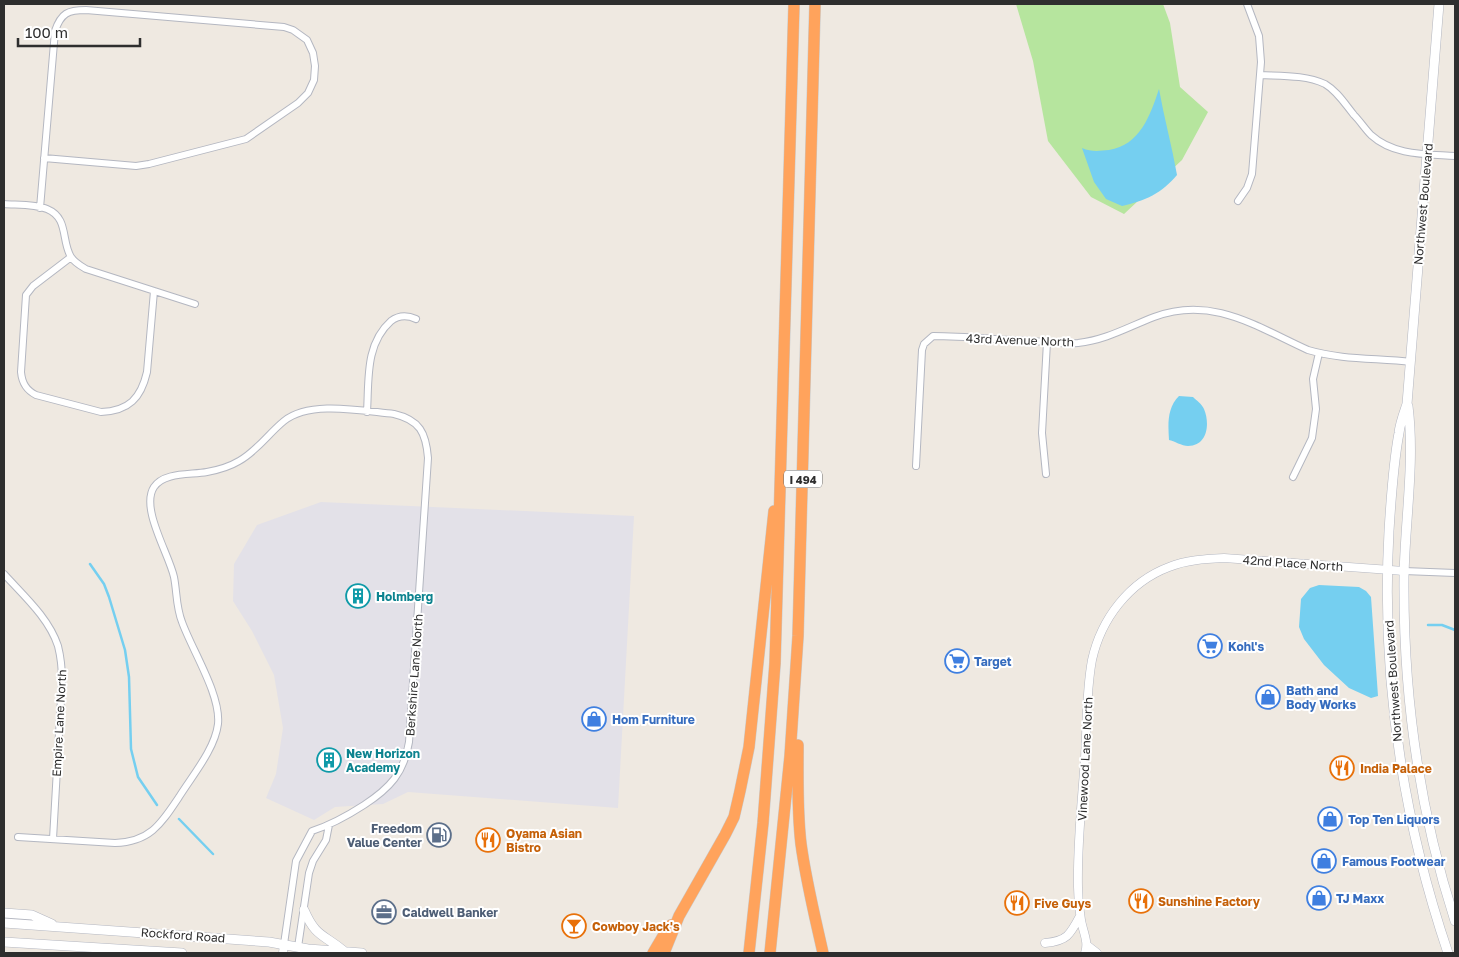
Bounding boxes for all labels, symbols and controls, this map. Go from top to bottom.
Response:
scale bar [18,15,140,47]
text: 100 m [25,23,68,41]
street label: Northwest Boulevard [1410,143,1436,265]
street label: 43rd Avenue North [966,331,1074,349]
road number: I 494 [784,470,822,488]
street label: 42nd Place North [1242,552,1344,574]
building icon: Holmberg [345,583,371,609]
place label: Holmberg [376,589,433,604]
street label: Berkshire Lane North [402,613,426,737]
street label: Northwest Boulevard [1381,620,1405,742]
supermarket icon: Kohl's [1197,633,1223,659]
place label: Kohl's [1228,639,1264,654]
supermarket icon: Target [944,648,970,674]
place label: Target [974,654,1012,669]
street label: Empire Lane North [49,669,69,777]
place label: Bath and Body Works [1286,683,1356,712]
shop icon: Bath and Body Works [1255,684,1281,710]
street label: Vinewood Lane North [1074,697,1096,821]
shop icon: Hom Furniture [581,706,607,732]
place label: Hom Furniture [612,712,695,727]
place label: New Horizon Academy [346,746,420,775]
building icon: New Horizon Academy [316,747,342,773]
restaurant icon: India Palace [1329,755,1355,781]
place label: India Palace [1360,761,1432,776]
shop icon: Top Ten Liquors [1317,806,1343,832]
place label: Top Ten Liquors [1348,812,1440,827]
place label: Freedom Value Center [347,821,422,850]
fuel station icon: Freedom Value Center [426,822,452,848]
place label: Oyama Asian Bistro [506,826,582,855]
restaurant icon: Oyama Asian Bistro [475,827,501,853]
shop icon: Famous Footwear [1311,848,1337,874]
place label: Famous Footwear [1342,854,1446,869]
shop icon: TJ Maxx [1306,885,1332,911]
restaurant icon: Sunshine Factory [1128,888,1154,914]
restaurant icon: Five Guys [1004,890,1030,916]
place label: TJ Maxx [1336,891,1384,906]
place label: Sunshine Factory [1158,894,1261,909]
place label: Five Guys [1034,896,1092,911]
office icon: Caldwell Banker [371,899,397,925]
place label: Caldwell Banker [402,905,498,920]
bar icon: Cowboy Jack's [561,913,587,939]
place label: Cowboy Jack's [592,919,680,934]
street label: Rockford Road [140,925,226,945]

